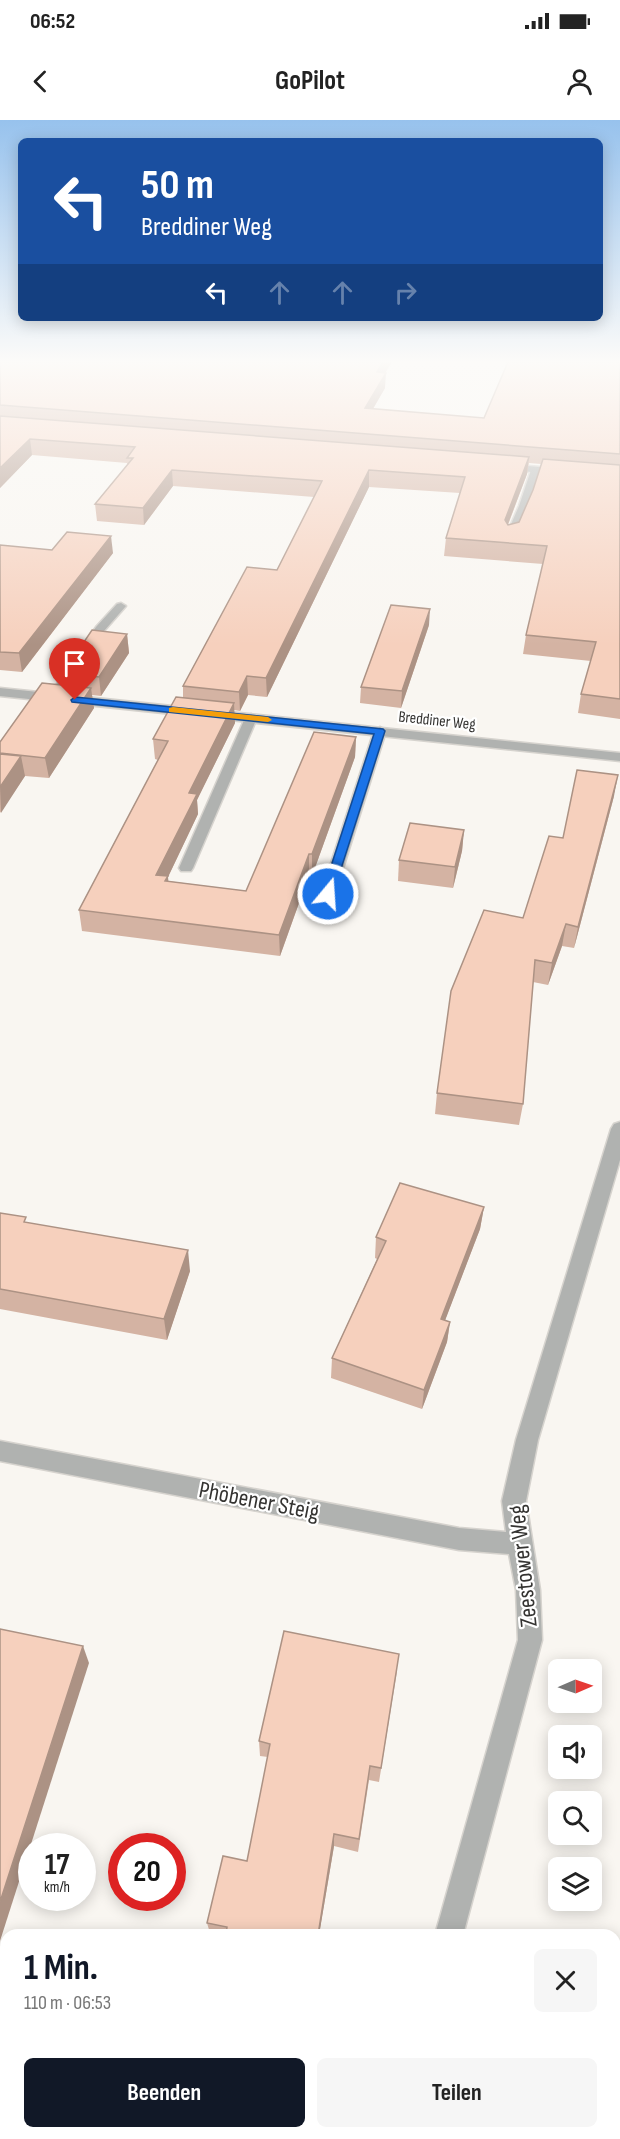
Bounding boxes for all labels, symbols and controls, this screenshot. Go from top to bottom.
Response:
text: 06:52 [30,8,75,35]
icon: back [24,65,57,98]
text: GoPilot [275,65,345,97]
icon: person [563,65,596,98]
text: 50 m [141,160,214,211]
icon: left [42,162,120,240]
text: Breddiner Weg [141,211,272,243]
icon: left [200,276,233,309]
icon: ahead [263,276,296,309]
icon: ahead [326,276,359,309]
icon: right [389,276,422,309]
pin [49,638,100,700]
icon: arrive [58,647,91,680]
street label: Breddiner Weg [397,707,477,735]
position arrow [296,862,360,926]
street label: Phöbener Steig [197,1475,321,1527]
street label: Zeestower Weg [502,1504,544,1628]
north arrow [548,1659,602,1713]
map controls [548,1659,602,1911]
button: sound [548,1725,602,1779]
button: search [548,1791,602,1845]
speed limit sign: 20 [108,1833,186,1911]
text: 17 [45,1847,69,1883]
button: layers [548,1857,602,1911]
text: km/h [44,1878,70,1897]
text: 1 Min. [24,1947,98,1990]
button: close [534,1949,597,2012]
text: 110 m · 06:53 [24,1991,111,2015]
button: Beenden [24,2058,305,2127]
button: Teilen [317,2058,597,2127]

